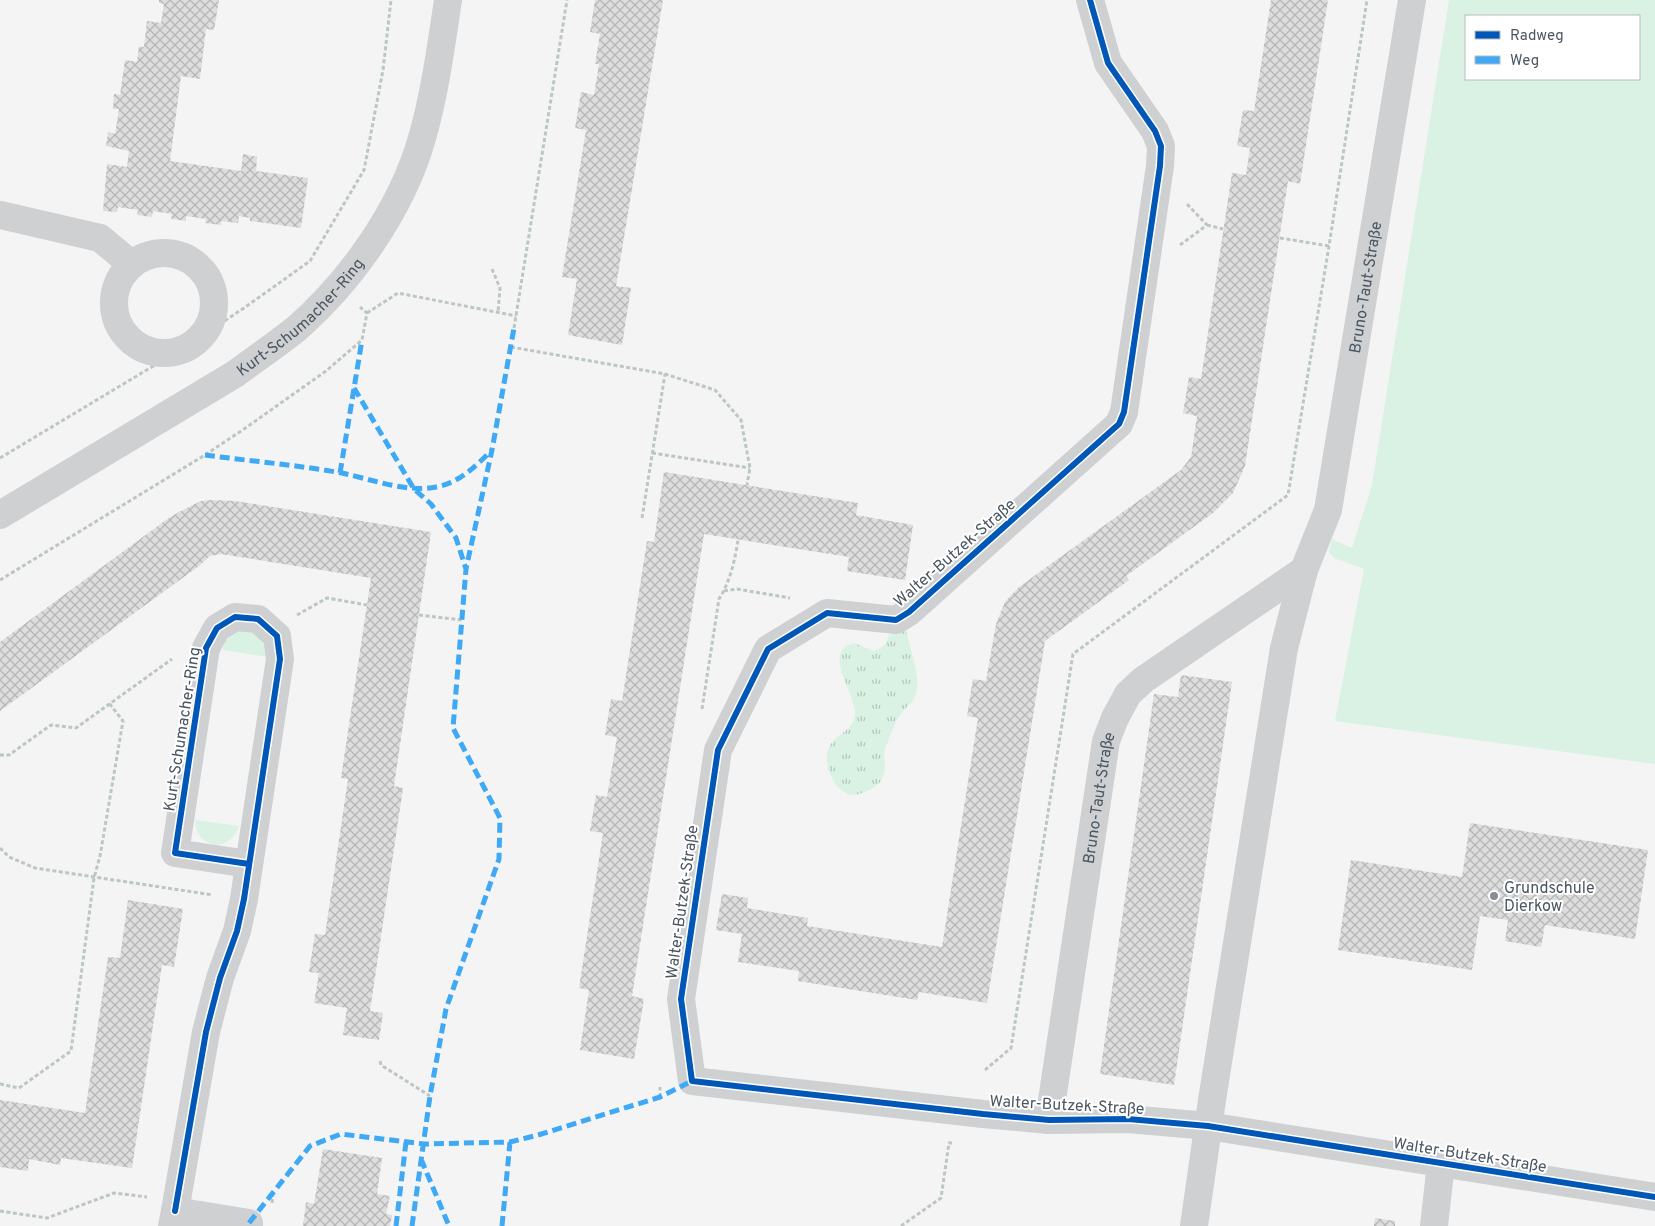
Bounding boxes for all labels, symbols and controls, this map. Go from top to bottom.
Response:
legend [1465,15,1640,80]
text: Radweg [1510,27,1564,46]
text: Weg [1510,52,1539,71]
street label: Bruno-Taut-Straße [1346,220,1387,355]
street label: Kurt-Schumacher-Ring [233,255,369,381]
street label: Walter-Butzek-Straße [890,495,1020,612]
street label: Kurt-Schumacher-Ring [160,646,206,813]
street label: Bruno-Taut-Straße [1080,729,1121,865]
street label: Walter-Butzek-Straße [662,824,704,981]
place label: Grundschule Dierkow [1504,879,1595,917]
marker: Grundschule Dierkow [1488,890,1500,902]
street label: Walter-Butzek-Straße [989,1092,1145,1120]
street label: Walter-Butzek-Straße [1391,1134,1548,1178]

